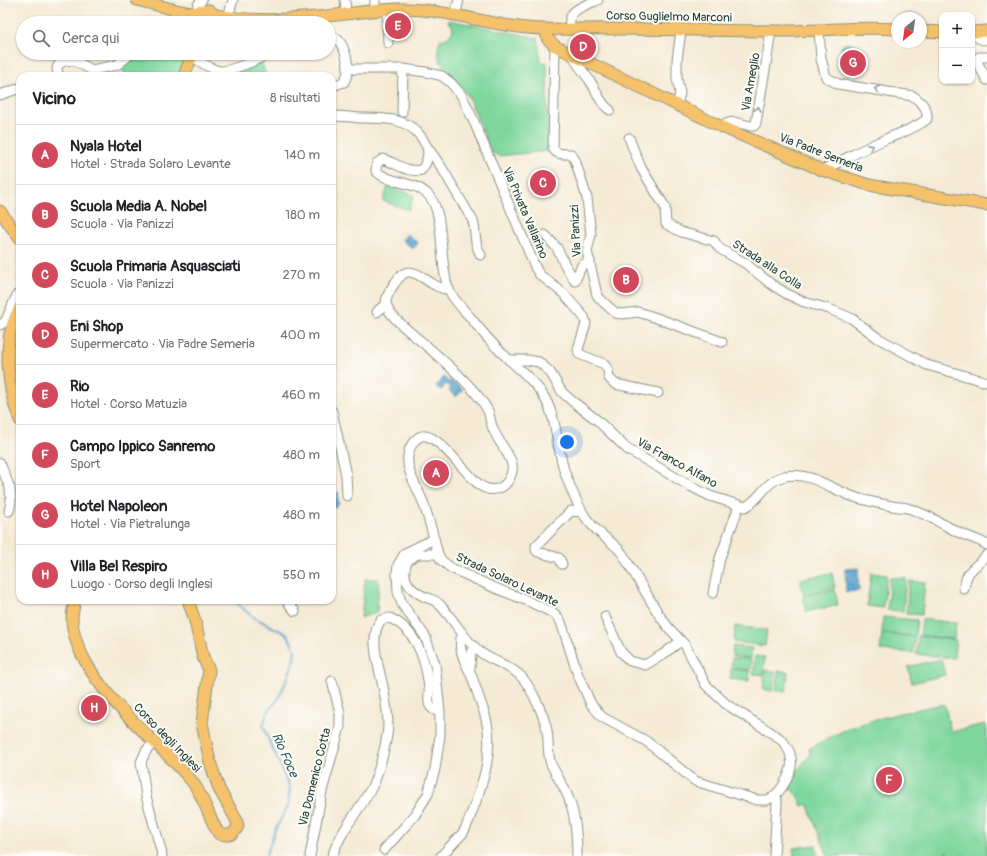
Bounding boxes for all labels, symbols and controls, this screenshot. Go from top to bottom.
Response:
street label: Corso Guglielmo Marconi [606,8,732,26]
pin: E [385,11,411,41]
north arrow [891,12,927,48]
map controls [939,12,975,84]
button: + [939,12,975,48]
search box [16,16,336,60]
icon: search [30,27,52,49]
text: Cerca qui [62,29,119,48]
pin: D [570,32,596,62]
pin: G [840,48,866,78]
button: − [939,48,975,84]
street label: Via Ameglio [738,51,764,112]
one-way arrow [874,85,880,94]
text: Vicino [32,88,76,109]
text: 8 risultati [270,90,320,106]
one-way arrow [753,105,762,112]
street label: Via Padre Semeria [777,130,866,176]
text: Nyala Hotel [70,137,142,156]
one-way arrow [866,144,873,152]
text: A [41,147,49,163]
text: 140 m [284,147,320,163]
text: Hotel · Strada Solaro Levante [70,156,231,172]
street label: Via Privata Vallarino [499,165,551,262]
pin: C [530,168,556,198]
text: Scuola Media A. Nobel [70,197,207,216]
street label: Via Panizzi [567,204,585,258]
text: B [41,207,49,223]
text: 180 m [285,207,320,223]
text: Scuola · Via Panizzi [70,216,174,232]
street label: Strada alla Colla [729,237,805,293]
text: Scuola Primaria Asquasciati [70,257,240,276]
pin: B [613,265,639,295]
text: C [41,267,49,283]
text: 270 m [283,267,320,283]
text: Scuola · Via Panizzi [70,276,174,292]
text: Eni Shop [70,317,123,336]
text: D [41,327,49,343]
text: 400 m [280,327,320,343]
text: Supermercato · Via Padre Semeria [70,336,255,352]
text: Rio [70,377,89,396]
text: E [42,387,48,403]
text: 460 m [282,387,320,403]
text: Hotel · Corso Matuzia [70,396,187,412]
your location [557,432,577,452]
street label: Via Franco Alfano [634,435,720,492]
text: Campo Ippico Sanremo [70,437,215,456]
text: F [41,447,49,463]
text: 480 m [283,447,320,463]
text: Sport [70,456,101,472]
pin: A [423,458,449,488]
text: Hotel Napoleon [70,497,167,516]
text: G [41,507,49,523]
text: 480 m [283,507,320,523]
text: Hotel · Via Pietralunga [70,516,190,532]
street label: Strada Solaro Levante [453,550,561,610]
text: Villa Bel Respiro [70,557,167,576]
text: H [41,567,49,583]
text: 550 m [283,567,320,583]
text: Luogo · Corso degli Inglesi [70,576,212,592]
pin: H [81,693,107,723]
street label: Corso degli Inglesi [130,700,204,776]
street label: Via Domenico Cotta [296,726,335,828]
water label: Rio Foce [268,730,302,781]
pin: F [876,765,902,795]

